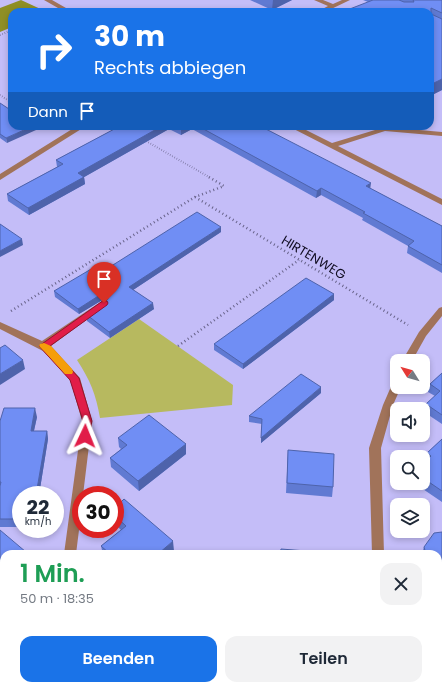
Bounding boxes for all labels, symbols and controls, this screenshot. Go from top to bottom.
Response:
text: 30 m [94,17,165,56]
icon: right [28,24,80,76]
text: Rechts abbiegen [94,55,246,80]
icon: arrive [76,100,98,122]
text: Dann [28,101,68,122]
street label: HIRTENWEG [278,231,350,284]
pin [87,262,121,303]
icon: arrive [93,268,115,290]
north arrow [390,354,430,394]
map controls [390,354,430,538]
button: sound [390,402,430,442]
position arrow [64,415,106,457]
button: search [390,450,430,490]
speed limit sign: 30 [72,486,124,538]
text: 22 [27,493,49,521]
button: layers [390,498,430,538]
text: km/h [25,514,51,529]
text: 1 Min. [20,557,85,590]
button: close [380,563,422,605]
text: 50 m · 18:35 [20,589,94,608]
button: Beenden [20,636,217,682]
button: Teilen [225,636,422,682]

